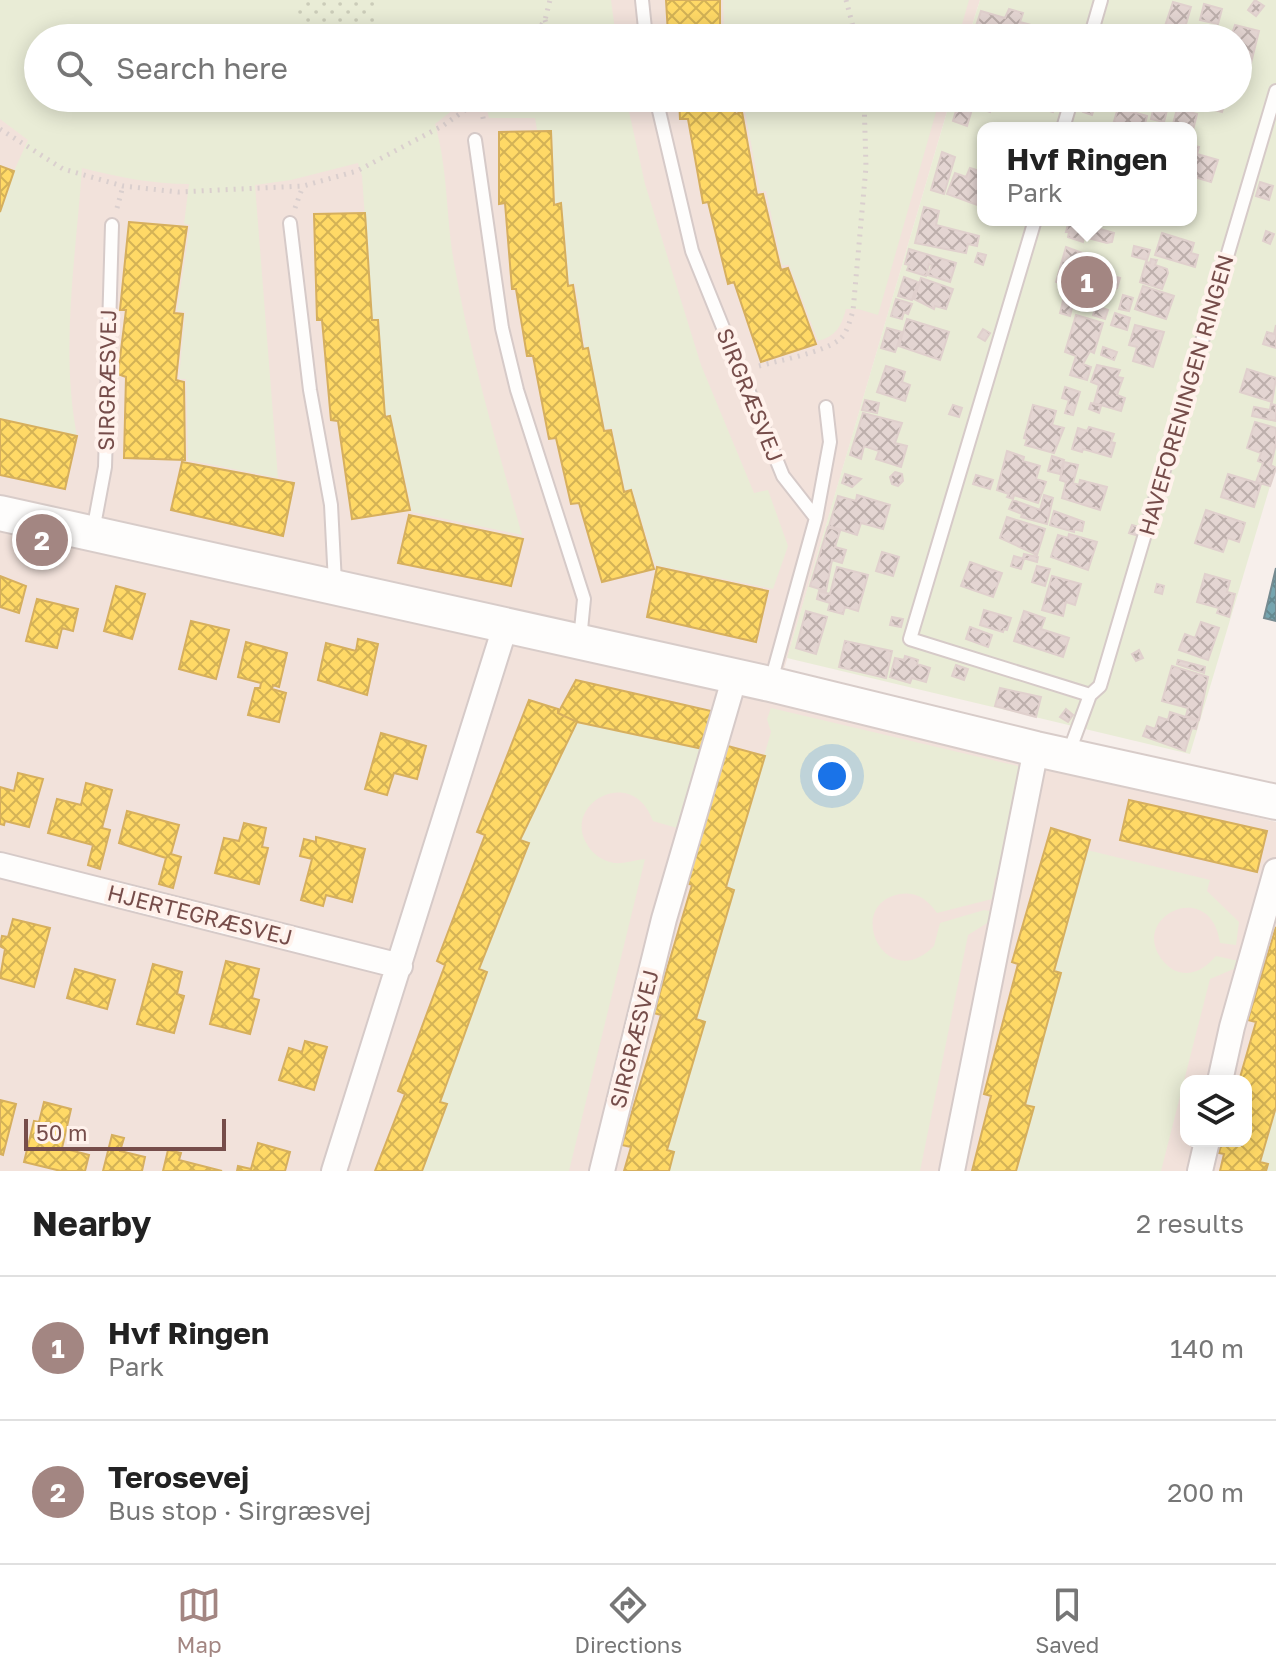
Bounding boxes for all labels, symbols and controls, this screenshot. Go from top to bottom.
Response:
search box [24,24,1252,112]
icon: search [52,46,96,90]
text: Search here [116,50,288,86]
popup [977,122,1197,226]
text: Hvf Ringen [1006,141,1168,177]
text: Park [1006,177,1063,208]
street label: HAVEFORENINGEN RINGEN [1132,251,1239,538]
pin: 1 [1061,252,1113,312]
street label: SIRGRÆSVEJ [92,309,121,451]
street label: SIRGRÆSVEJ [711,324,790,466]
pin: 2 [16,510,68,570]
your location [812,756,852,796]
street label: HJERTEGRÆSVEJ [105,878,295,951]
street label: SIRGRÆSVEJ [603,967,664,1111]
map controls [1180,1075,1252,1147]
button: layers [1180,1075,1252,1147]
scale bar [24,1115,226,1151]
text: 50 m [36,1119,87,1146]
text: Nearby [32,1203,152,1243]
text: 2 results [1136,1208,1244,1239]
text: Hvf Ringen [108,1315,269,1351]
text: 1 [51,1333,65,1364]
text: 140 m [1170,1333,1244,1364]
text: Park [108,1351,164,1382]
text: Terosevej [108,1459,249,1495]
text: 2 [50,1477,66,1508]
text: 200 m [1167,1477,1244,1508]
text: Bus stop · Sirgræsvej [108,1495,372,1526]
tab: Map [177,1583,221,1658]
tab: Directions [575,1583,682,1658]
tab: Saved [1035,1583,1099,1658]

